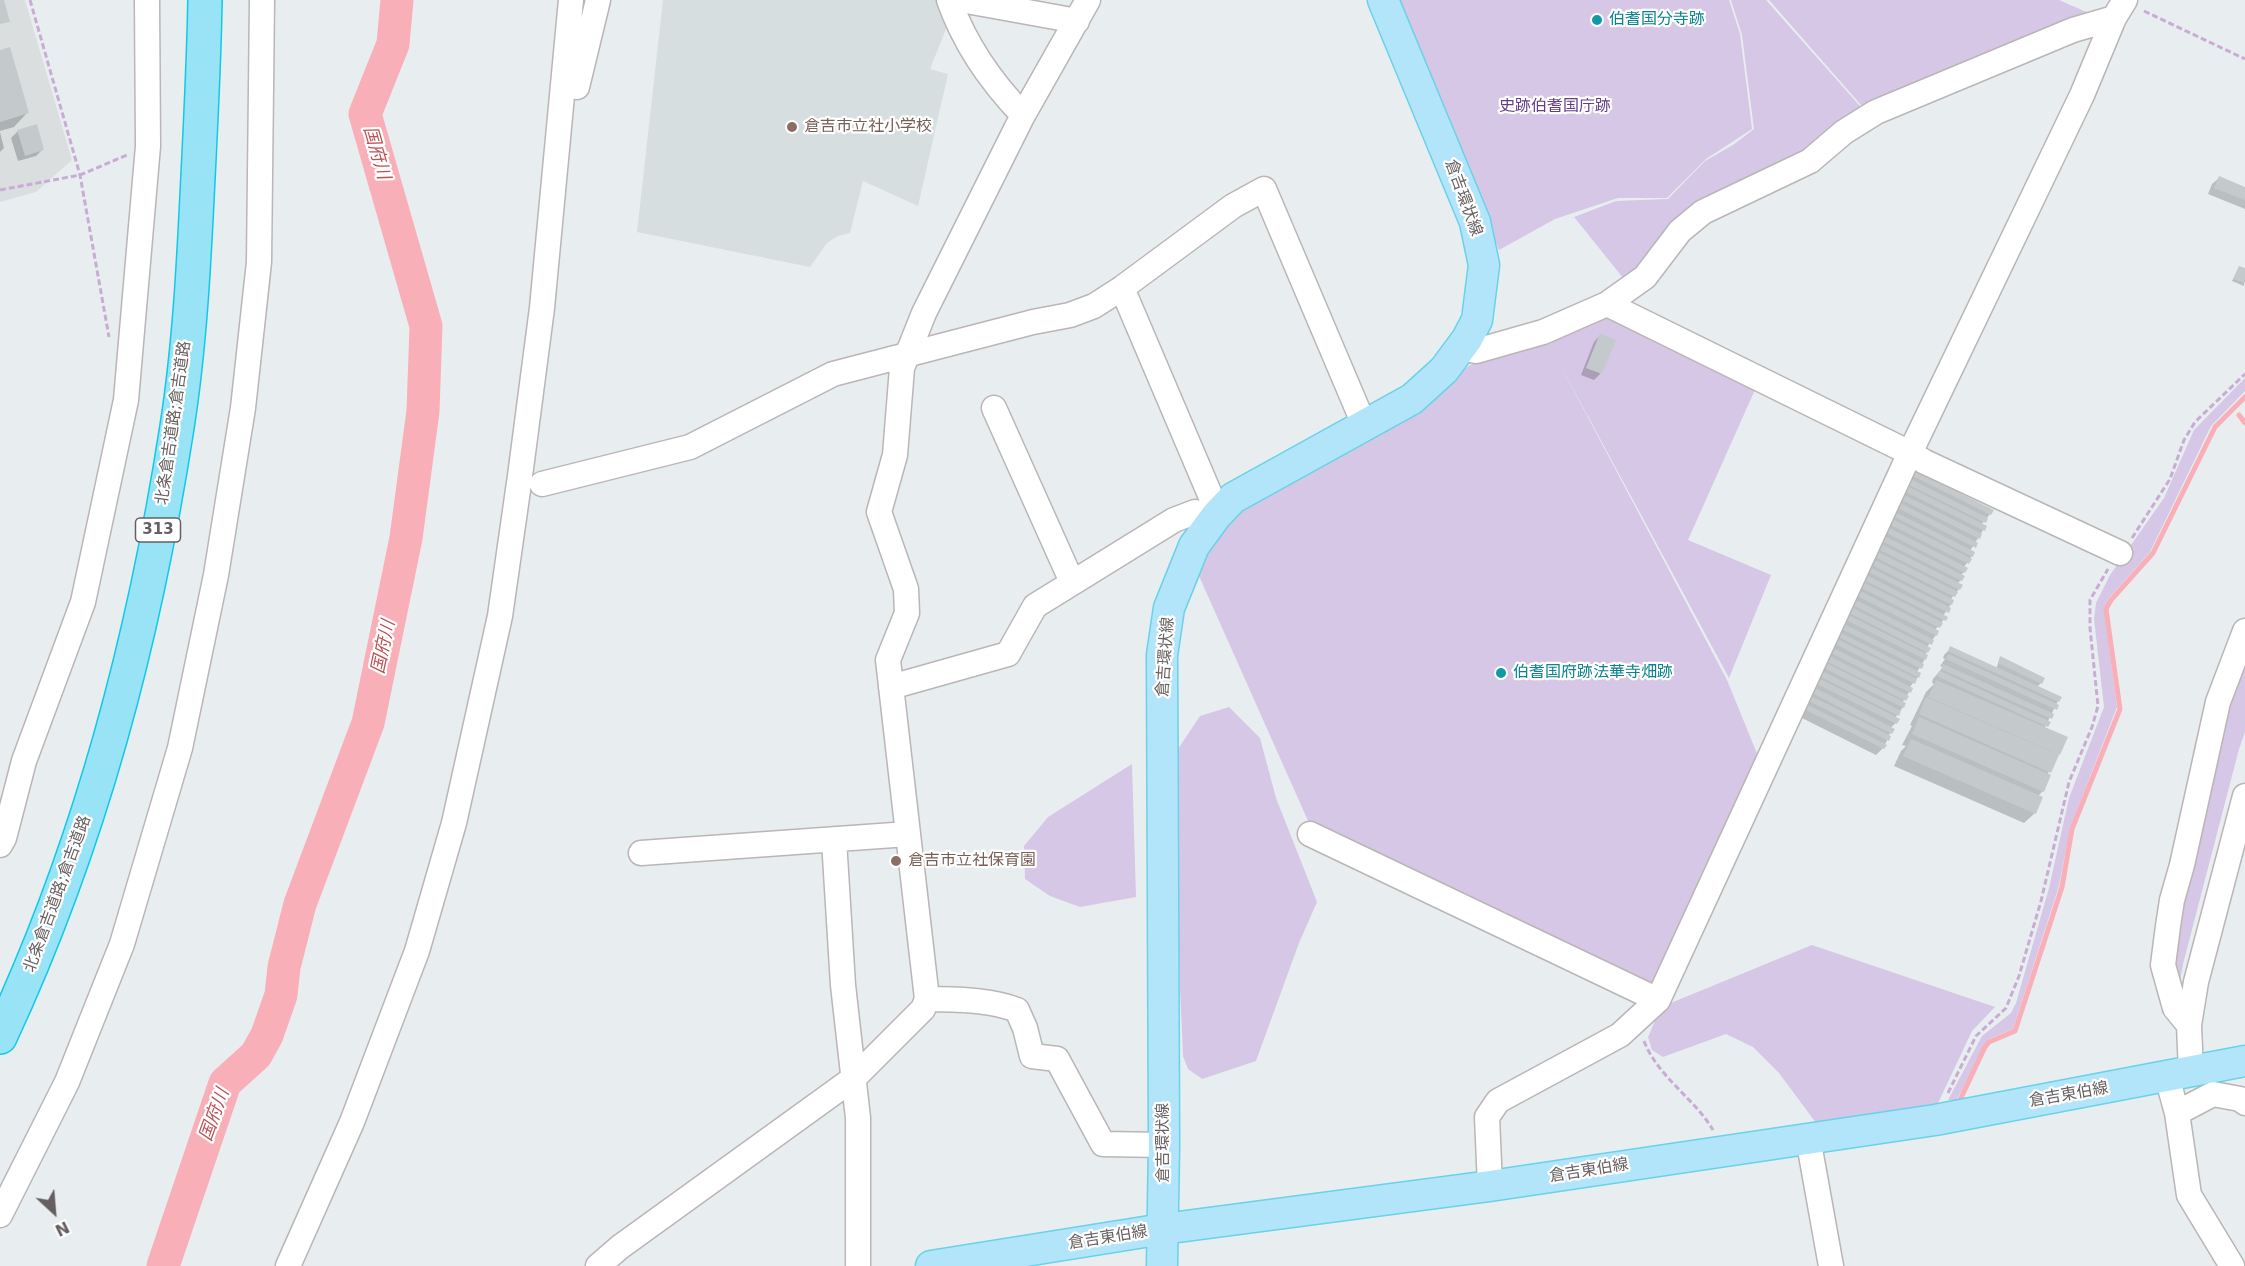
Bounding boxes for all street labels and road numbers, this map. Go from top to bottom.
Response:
street label: 倉吉環状線 [1440,157,1486,239]
street label: 北条倉吉道路;倉吉道路 [153,340,195,506]
road number: 313 [136,518,180,542]
street label: 倉吉環状線 [1154,616,1178,698]
street label: 北条倉吉道路;倉吉道路 [21,813,95,975]
street label: 倉吉東伯線 [2028,1079,2110,1111]
street label: 倉吉環状線 [1154,1103,1174,1183]
street label: 倉吉東伯線 [1548,1155,1630,1187]
street label: 倉吉東伯線 [1067,1222,1149,1254]

